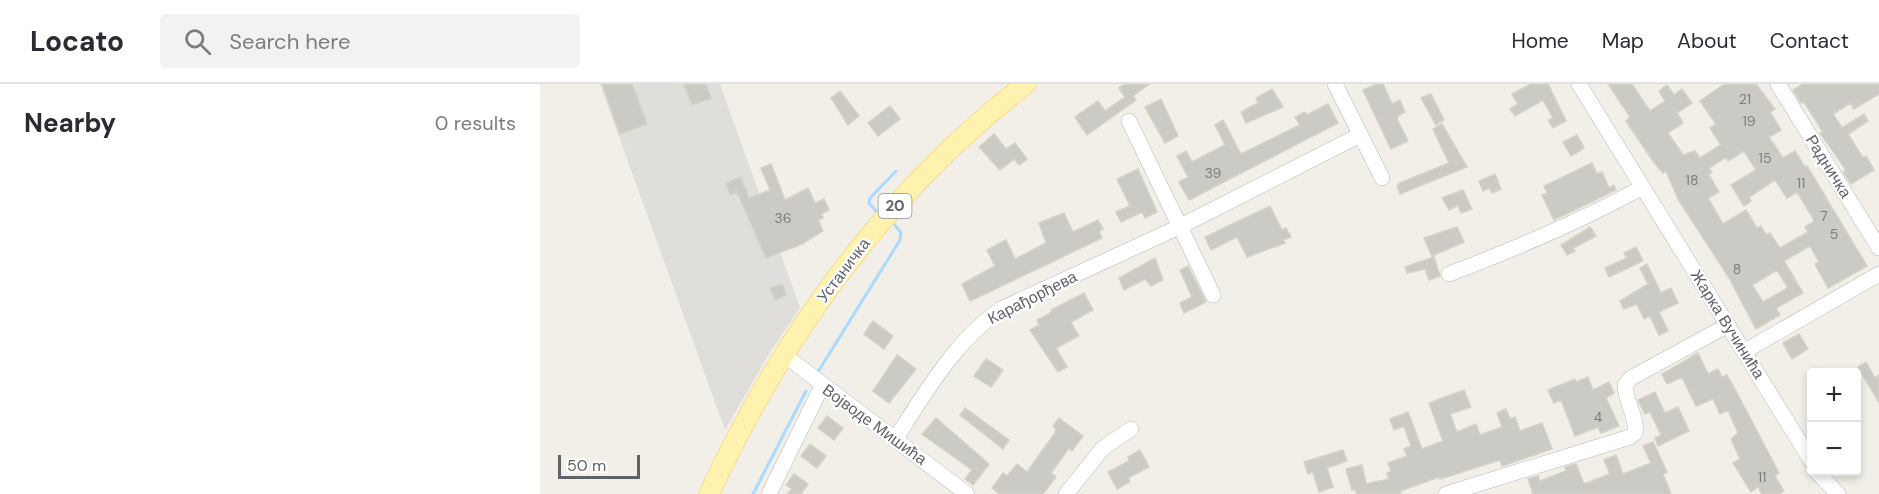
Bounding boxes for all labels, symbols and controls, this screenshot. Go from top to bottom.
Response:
search box [160,14,580,68]
text: Locato [30,23,124,60]
icon: search [181,25,214,58]
text: Search here [229,27,351,56]
text: Home [1511,27,1569,55]
text: Map [1602,27,1644,55]
text: About [1677,27,1737,55]
text: Contact [1770,27,1849,55]
house number: 21 [1739,90,1751,108]
text: Nearby [24,106,116,140]
text: 0 results [435,110,516,136]
house number: 19 [1742,112,1756,130]
street label: Радничка [1801,131,1856,202]
house number: 15 [1759,149,1771,167]
house number: 39 [1205,164,1222,182]
house number: 18 [1686,171,1698,189]
house number: 11 [1797,174,1805,192]
road number: 20 [878,194,912,218]
house number: 7 [1820,207,1828,225]
house number: 36 [774,209,792,227]
house number: 5 [1830,225,1838,243]
street label: Устаничка [812,234,875,307]
house number: 8 [1733,260,1741,278]
street label: Карађорђева [984,266,1081,329]
street label: Жарка Вучинића [1686,266,1770,383]
map controls [1807,368,1861,476]
button: + [1807,368,1861,422]
street label: Војводе Мишића [818,379,931,469]
house number: 4 [1594,408,1603,426]
button: − [1807,422,1861,476]
scale bar [558,452,640,480]
text: 50 m [567,455,606,476]
house number: 11 [1758,468,1766,486]

